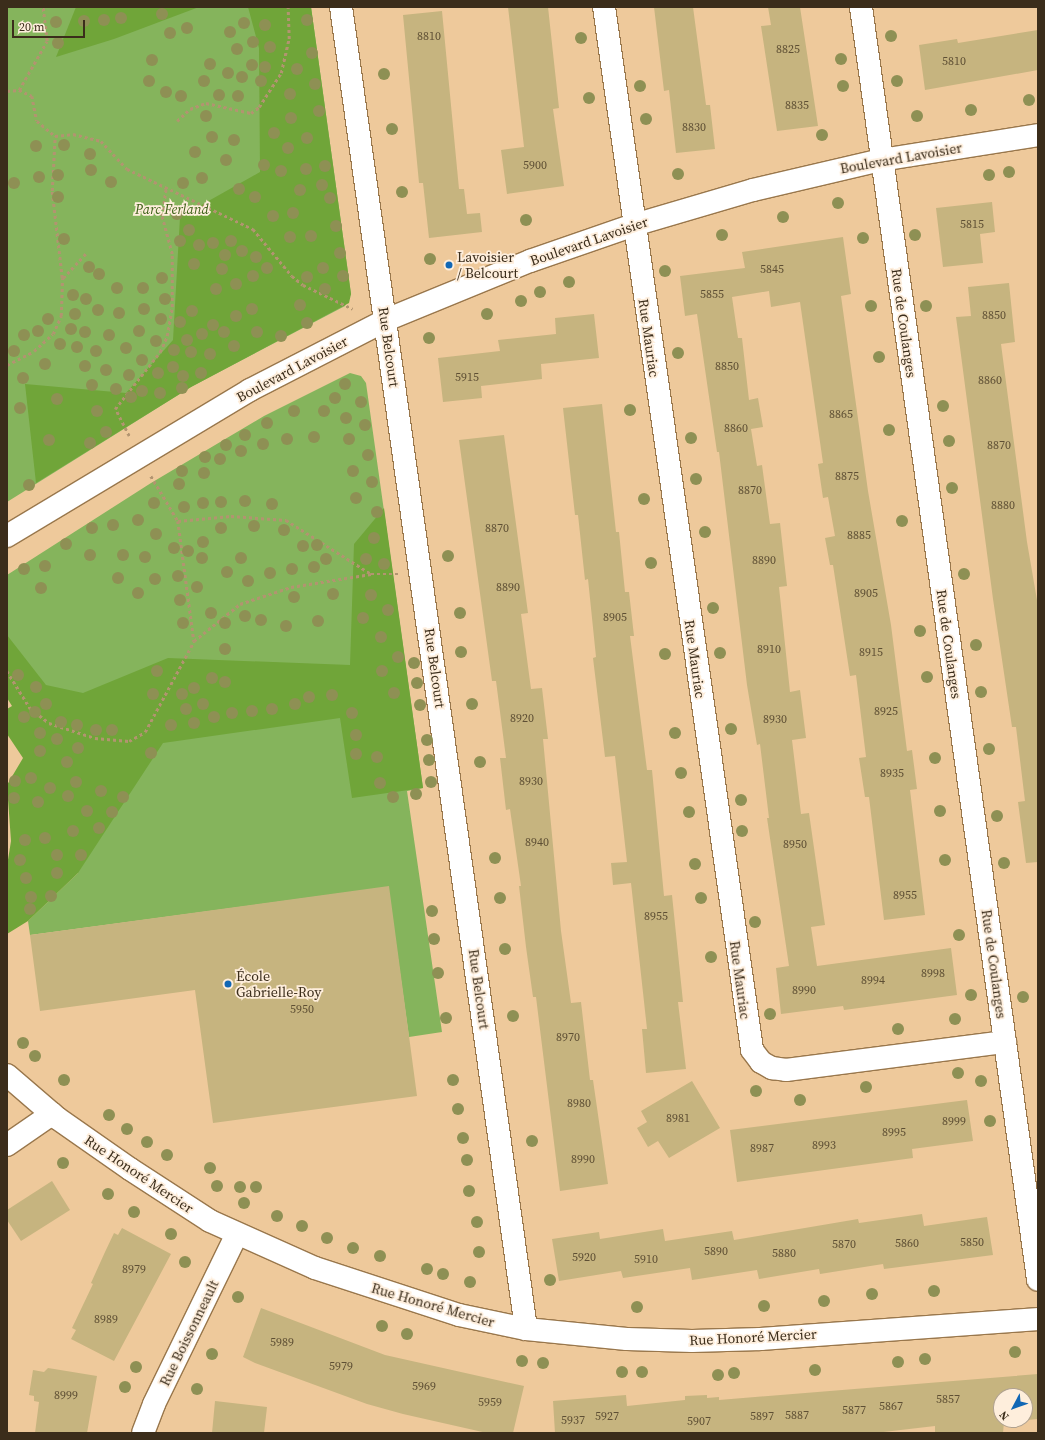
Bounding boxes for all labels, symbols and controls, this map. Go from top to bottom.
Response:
scale bar [14,12,87,38]
text: 20 m [19,19,45,35]
house number: 8810 [417,30,441,44]
house number: 8825 [776,43,800,57]
house number: 5810 [942,55,966,69]
house number: 8835 [785,99,809,113]
house number: 8830 [682,121,706,135]
street label: Boulevard Lavoisier [839,139,963,177]
house number: 5900 [523,159,547,173]
park label: Parc Ferland [135,201,209,217]
street label: Boulevard Lavoisier [528,213,650,269]
house number: 5815 [960,218,984,232]
place label: Lavoisier / Belcourt [457,249,518,282]
marker: Lavoisier / Belcourt [444,260,454,270]
house number: 5845 [760,263,784,277]
street label: Rue de Coulanges [888,267,920,379]
house number: 5855 [700,288,724,302]
street label: Rue Mauriac [635,298,663,378]
street label: Rue Belcourt [375,306,403,388]
house number: 8850 [982,309,1006,323]
street label: Boulevard Lavoisier [233,333,351,405]
house number: 8850 [715,360,739,374]
house number: 5915 [455,371,479,385]
house number: 8860 [978,374,1002,388]
house number: 8865 [829,408,853,422]
house number: 8860 [724,422,748,436]
house number: 8870 [987,439,1011,453]
house number: 8875 [835,470,859,484]
house number: 8870 [738,484,762,498]
house number: 8880 [991,499,1015,513]
house number: 8870 [485,522,509,536]
house number: 8885 [847,529,871,543]
house number: 8890 [752,554,776,568]
house number: 8890 [496,581,520,595]
house number: 8905 [854,587,878,601]
street label: Rue de Coulanges [933,588,965,700]
house number: 8905 [603,611,627,625]
street label: Rue Mauriac [681,619,709,699]
street label: Rue Belcourt [421,627,449,709]
house number: 8910 [757,643,781,657]
house number: 8915 [859,646,883,660]
house number: 8925 [874,705,898,719]
house number: 8920 [510,712,534,726]
house number: 8930 [763,713,787,727]
house number: 8935 [880,767,904,781]
house number: 8930 [519,775,543,789]
house number: 8940 [525,836,549,850]
house number: 8950 [783,838,807,852]
house number: 8955 [893,889,917,903]
street label: Rue de Coulanges [978,908,1010,1020]
house number: 8955 [644,910,668,924]
street label: Rue Mauriac [726,940,754,1020]
street label: Rue Belcourt [465,948,493,1030]
house number: 8998 [921,967,945,981]
place label: École Gabrielle-Roy [236,968,322,1000]
house number: 8994 [861,974,885,988]
marker: École Gabrielle-Roy [223,979,233,989]
house number: 8990 [792,984,816,998]
house number: 5950 [290,1003,314,1017]
house number: 8970 [556,1031,580,1045]
house number: 8980 [567,1097,591,1111]
house number: 8981 [666,1112,690,1126]
house number: 8999 [942,1115,966,1129]
house number: 8995 [882,1126,906,1140]
street label: Rue Honoré Mercier [81,1131,197,1217]
house number: 8993 [812,1139,836,1153]
house number: 8987 [750,1142,774,1156]
house number: 8990 [571,1153,595,1167]
house number: 5850 [960,1236,984,1250]
house number: 5860 [895,1237,919,1251]
house number: 5870 [832,1238,856,1252]
house number: 5890 [704,1245,728,1259]
house number: 5880 [772,1247,796,1261]
house number: 5920 [572,1251,596,1265]
house number: 5910 [634,1253,658,1267]
house number: 8979 [122,1263,146,1277]
street label: Rue Boissonneault [156,1277,222,1389]
street label: Rue Honoré Mercier [369,1279,497,1331]
house number: 8989 [94,1313,118,1327]
street label: Rue Honoré Mercier [689,1325,817,1349]
house number: 5989 [270,1336,294,1350]
house number: 5979 [329,1360,353,1374]
house number: 5969 [412,1380,436,1394]
north arrow [993,1388,1033,1428]
house number: 8999 [54,1389,78,1403]
house number: 5857 [936,1393,960,1407]
house number: 5959 [478,1396,502,1410]
house number: 5867 [879,1400,903,1414]
house number: 5877 [842,1404,866,1418]
text: N [996,1408,1013,1423]
house number: 5887 [785,1409,809,1423]
house number: 5927 [595,1410,619,1424]
house number: 5897 [750,1410,774,1424]
house number: 5937 [561,1414,585,1428]
house number: 5907 [687,1415,711,1429]

